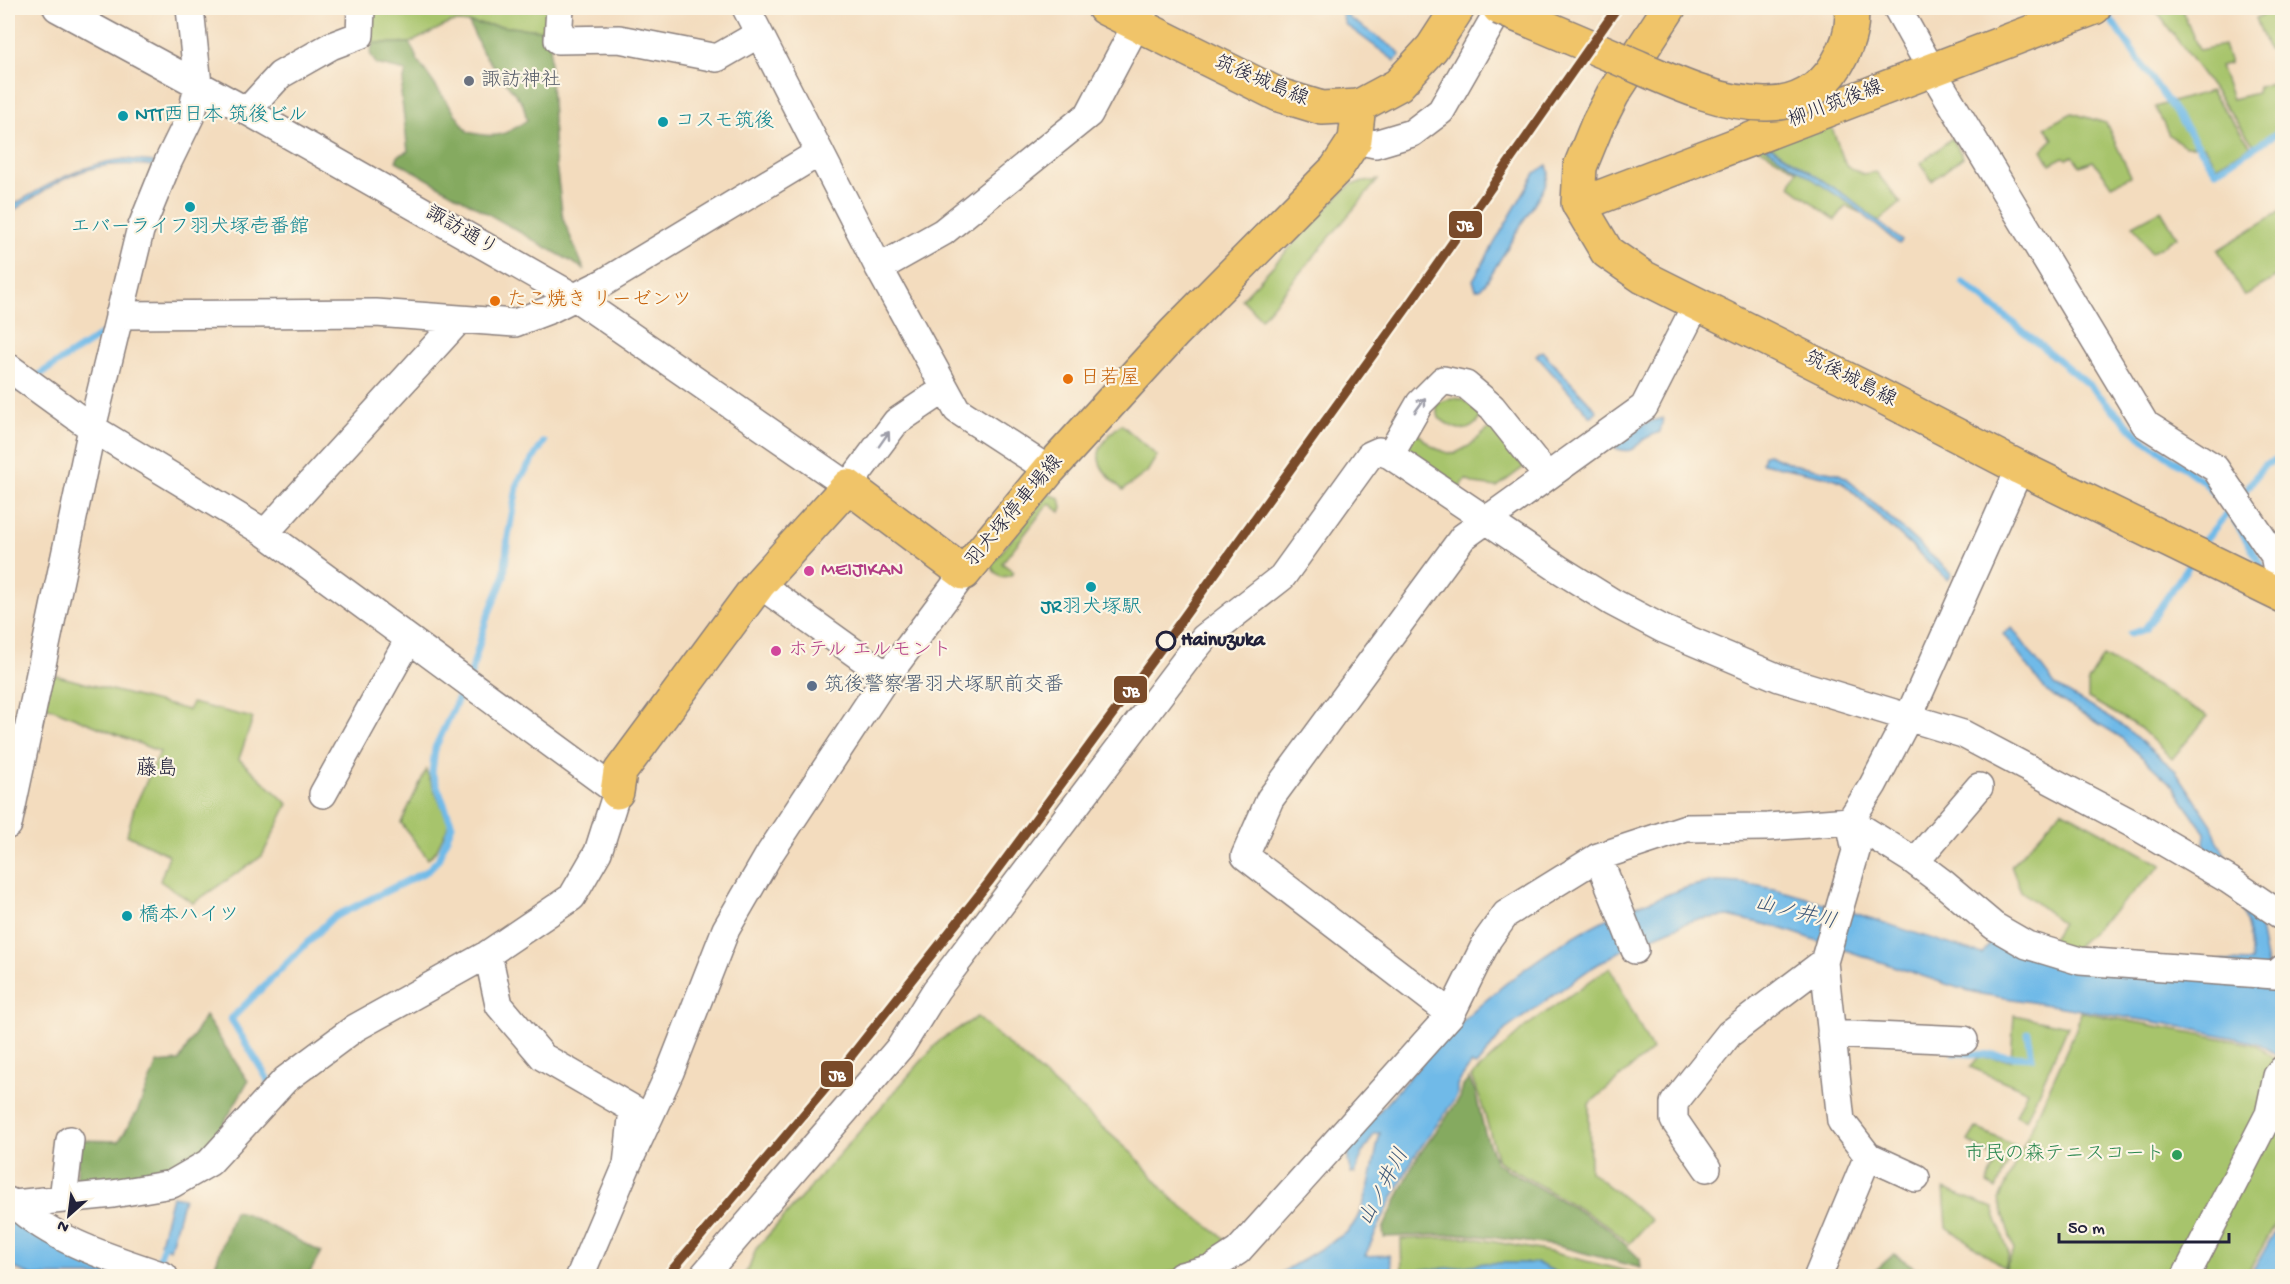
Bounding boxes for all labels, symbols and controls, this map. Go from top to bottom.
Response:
street label: 筑後城島線 [1210,50,1312,112]
place label: 諏訪神社 [481,68,561,93]
marker: 諏訪神社 [462,74,476,88]
street label: 柳川筑後線 [1784,74,1887,134]
place label: NTT西日本 筑後ビル [135,103,308,128]
marker: NTT西日本 筑後ビル [116,109,130,123]
place label: コスモ筑後 [675,109,774,134]
marker: コスモ筑後 [656,115,670,129]
marker: エバーライフ羽犬塚壱番館 [183,200,197,214]
street label: 諏訪通り [421,201,502,262]
line badge: JB [1448,210,1483,239]
place label: エバーライフ羽犬塚壱番館 [70,215,310,240]
text: JB [1456,218,1474,237]
place label: たこ焼き リーゼンツ [507,289,692,313]
marker: たこ焼き リーゼンツ [488,294,502,308]
street label: 筑後城島線 [1800,345,1901,413]
place label: 日若屋 [1080,366,1140,391]
marker: 日若屋 [1061,372,1075,386]
one-way arrow [1414,397,1426,413]
one-way arrow [878,432,890,448]
street label: 羽犬塚停車場線 [960,450,1069,573]
place label: MEIJIKAN [821,560,903,583]
marker: MEIJIKAN [802,564,816,578]
marker: JR羽犬塚駅 [1084,580,1098,594]
place label: JR羽犬塚駅 [1040,596,1142,620]
place label: Hainuzuka [1181,630,1266,653]
marker: Hainuzuka [1156,631,1176,651]
place label: ホテル エルモント [788,640,952,663]
marker: ホテル エルモント [769,644,783,658]
place label: 筑後警察署羽犬塚駅前交番 [824,673,1064,698]
line badge: JB [1113,675,1148,704]
marker: 筑後警察署羽犬塚駅前交番 [805,679,819,693]
text: JB [1122,684,1140,703]
district label: 藤島 [136,756,178,783]
water label: 山ノ井川 [1751,890,1839,936]
place label: 橋本ハイツ [139,904,239,928]
marker: 橋本ハイツ [120,909,134,923]
line badge: JB [820,1060,854,1088]
text: JB [828,1068,846,1087]
place label: 市民の森テニスコート [1965,1142,2165,1167]
water label: 山ノ井川 [1352,1144,1416,1231]
marker: 市民の森テニスコート [2170,1148,2184,1162]
north arrow [39,1185,99,1245]
scale bar [2059,1206,2228,1244]
text: N [54,1214,73,1236]
text: 50 m [2068,1219,2105,1240]

